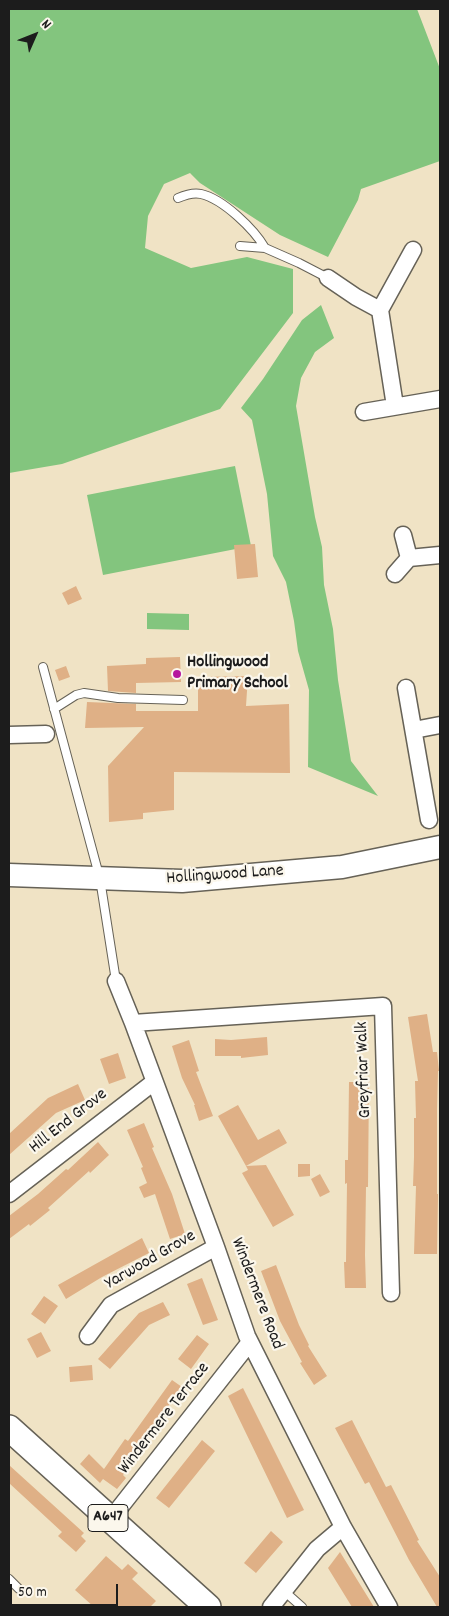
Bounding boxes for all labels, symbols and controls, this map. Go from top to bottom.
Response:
north arrow [10,10,60,60]
text: N [36,15,55,34]
place label: Hollingwood Primary School [187,653,288,696]
marker: Hollingwood Primary School [171,668,183,680]
street label: Hollingwood Lane [166,861,284,891]
street label: Greyfriar Walk [353,1021,377,1119]
street label: Hill End Grove [26,1085,112,1159]
street label: Yarwood Grove [102,1226,200,1296]
street label: Windermere Road [225,1235,287,1353]
street label: Windermere Terrace [115,1359,215,1479]
road number: A647 [88,1505,128,1532]
scale bar [12,1574,120,1606]
text: 50 m [18,1582,47,1604]

